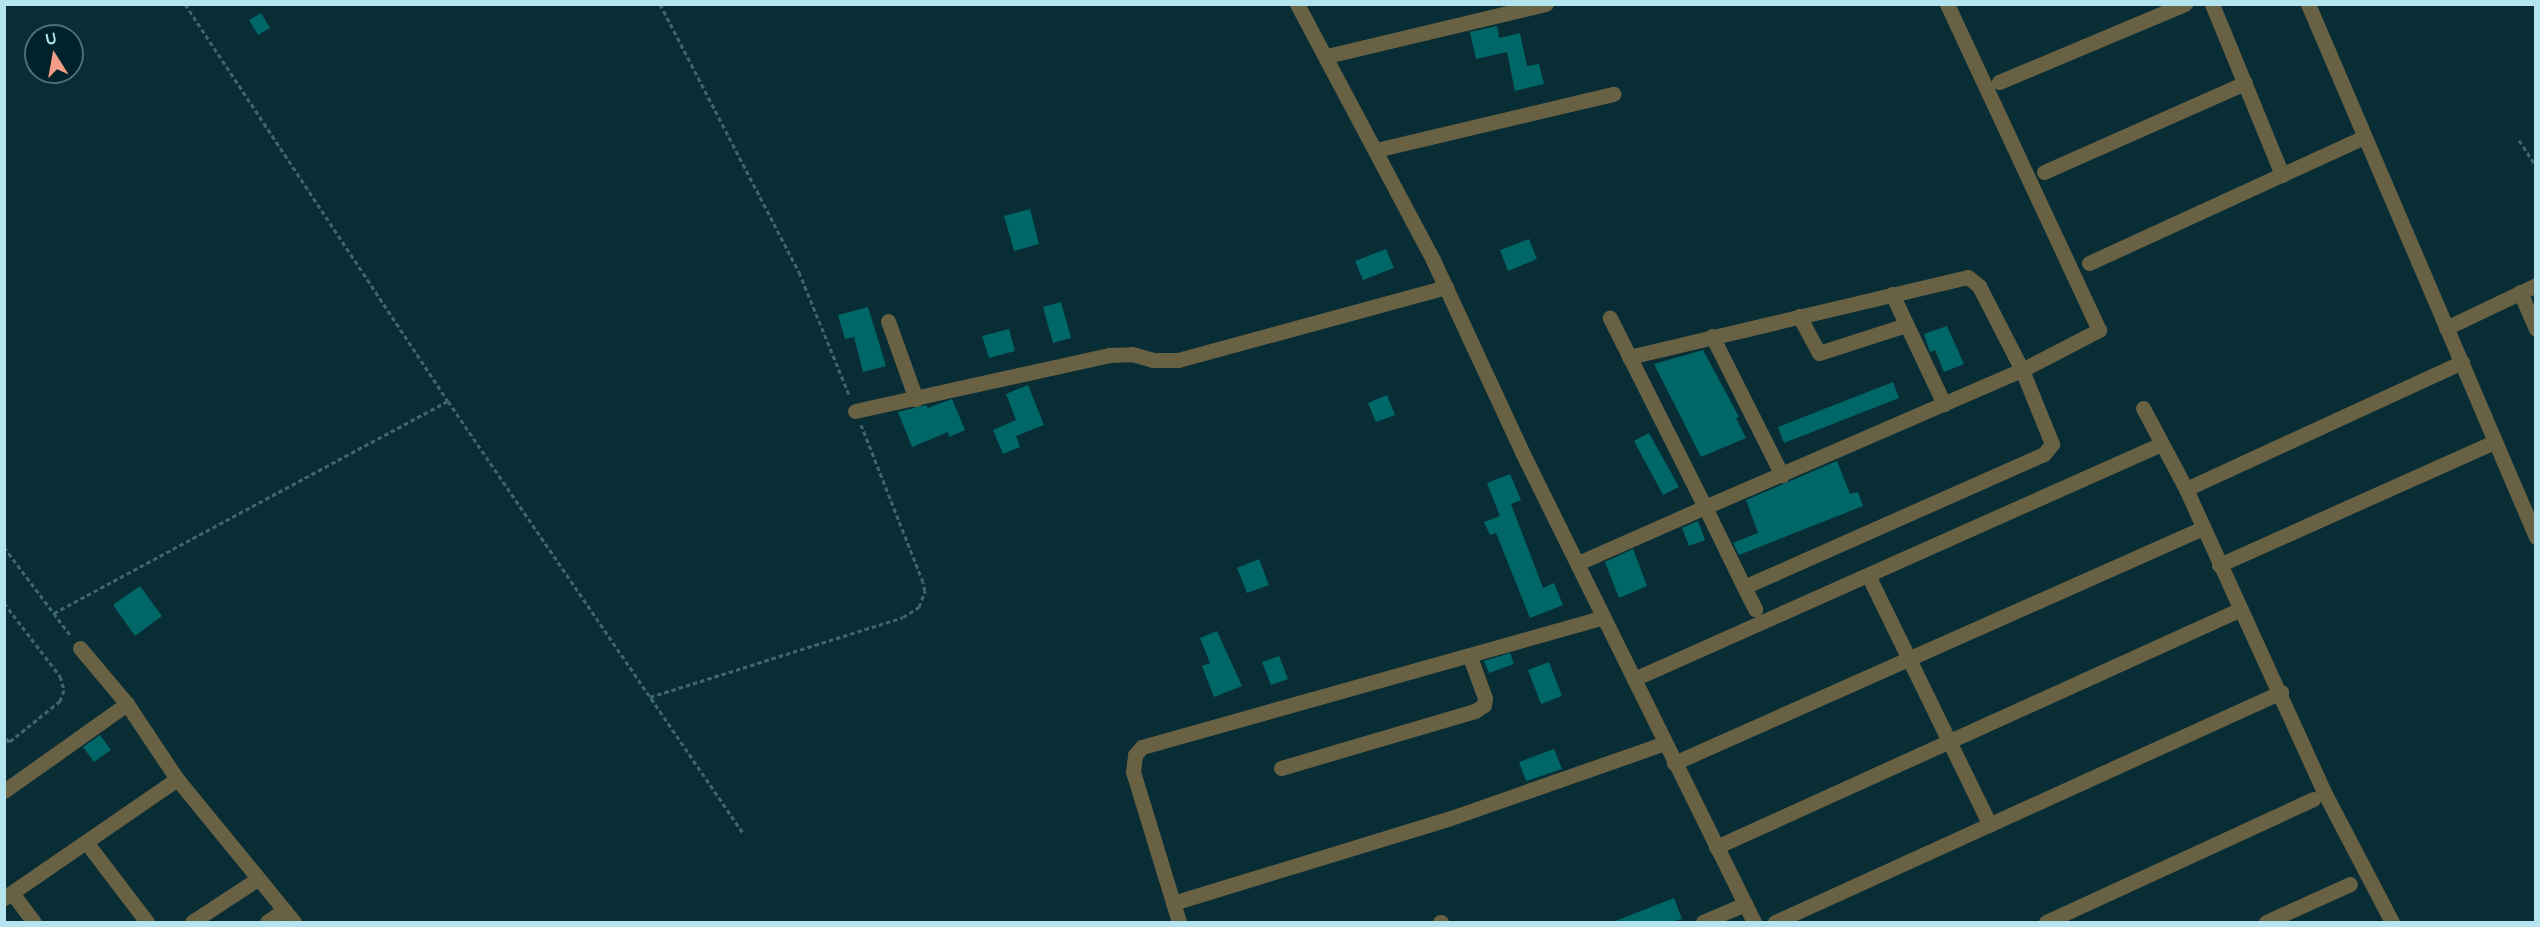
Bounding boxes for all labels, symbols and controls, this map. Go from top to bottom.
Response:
north arrow [24,24,84,84]
text: U [44,27,58,49]

